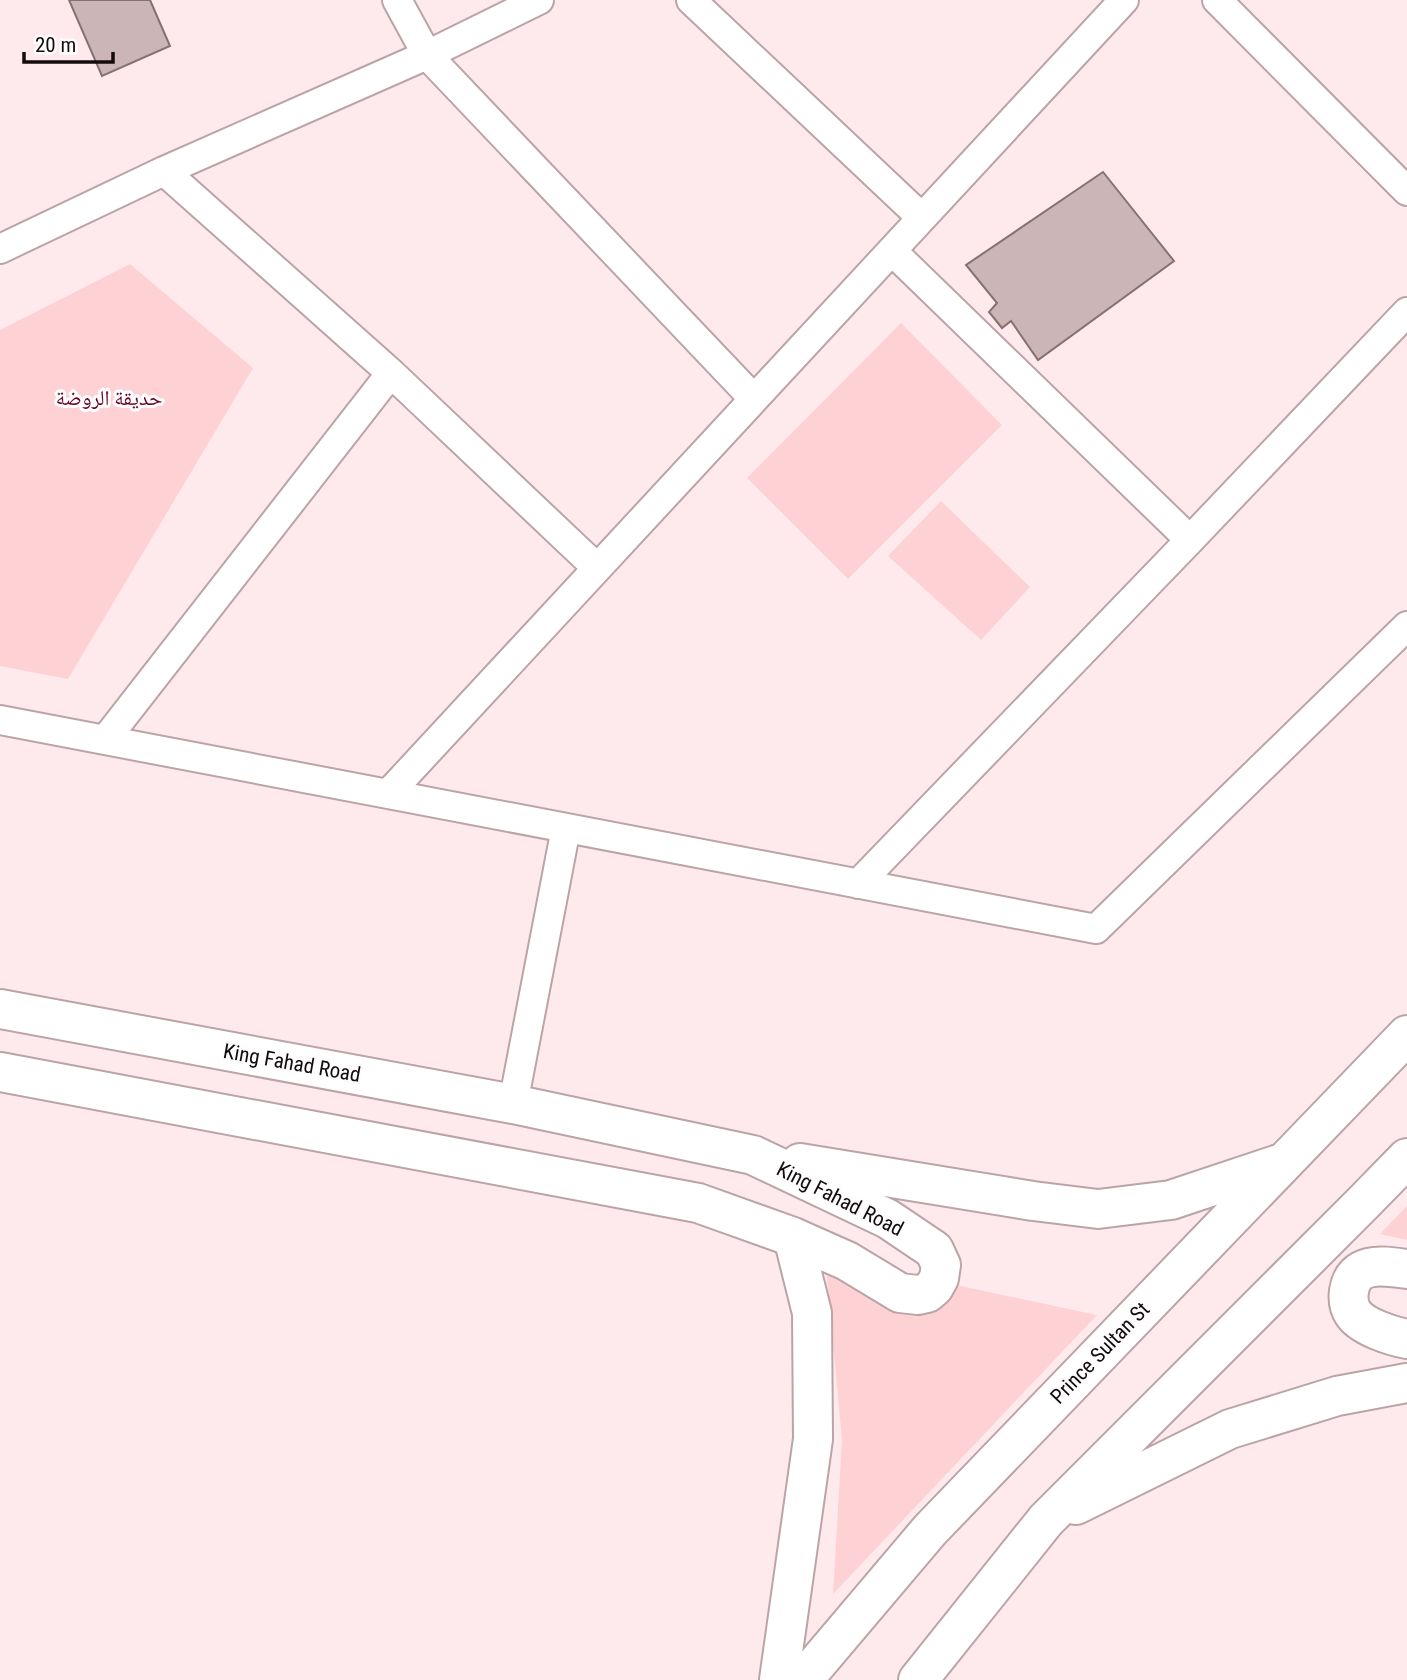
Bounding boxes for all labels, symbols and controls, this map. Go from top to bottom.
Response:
scale bar [24,21,114,65]
text: 20 m [35,33,76,57]
park label: حديقة الروضة [56,386,162,410]
street label: King Fahad Road [221,1039,363,1087]
street label: King Fahad Road [773,1157,907,1241]
street label: Prince Sultan St [1046,1297,1154,1409]

